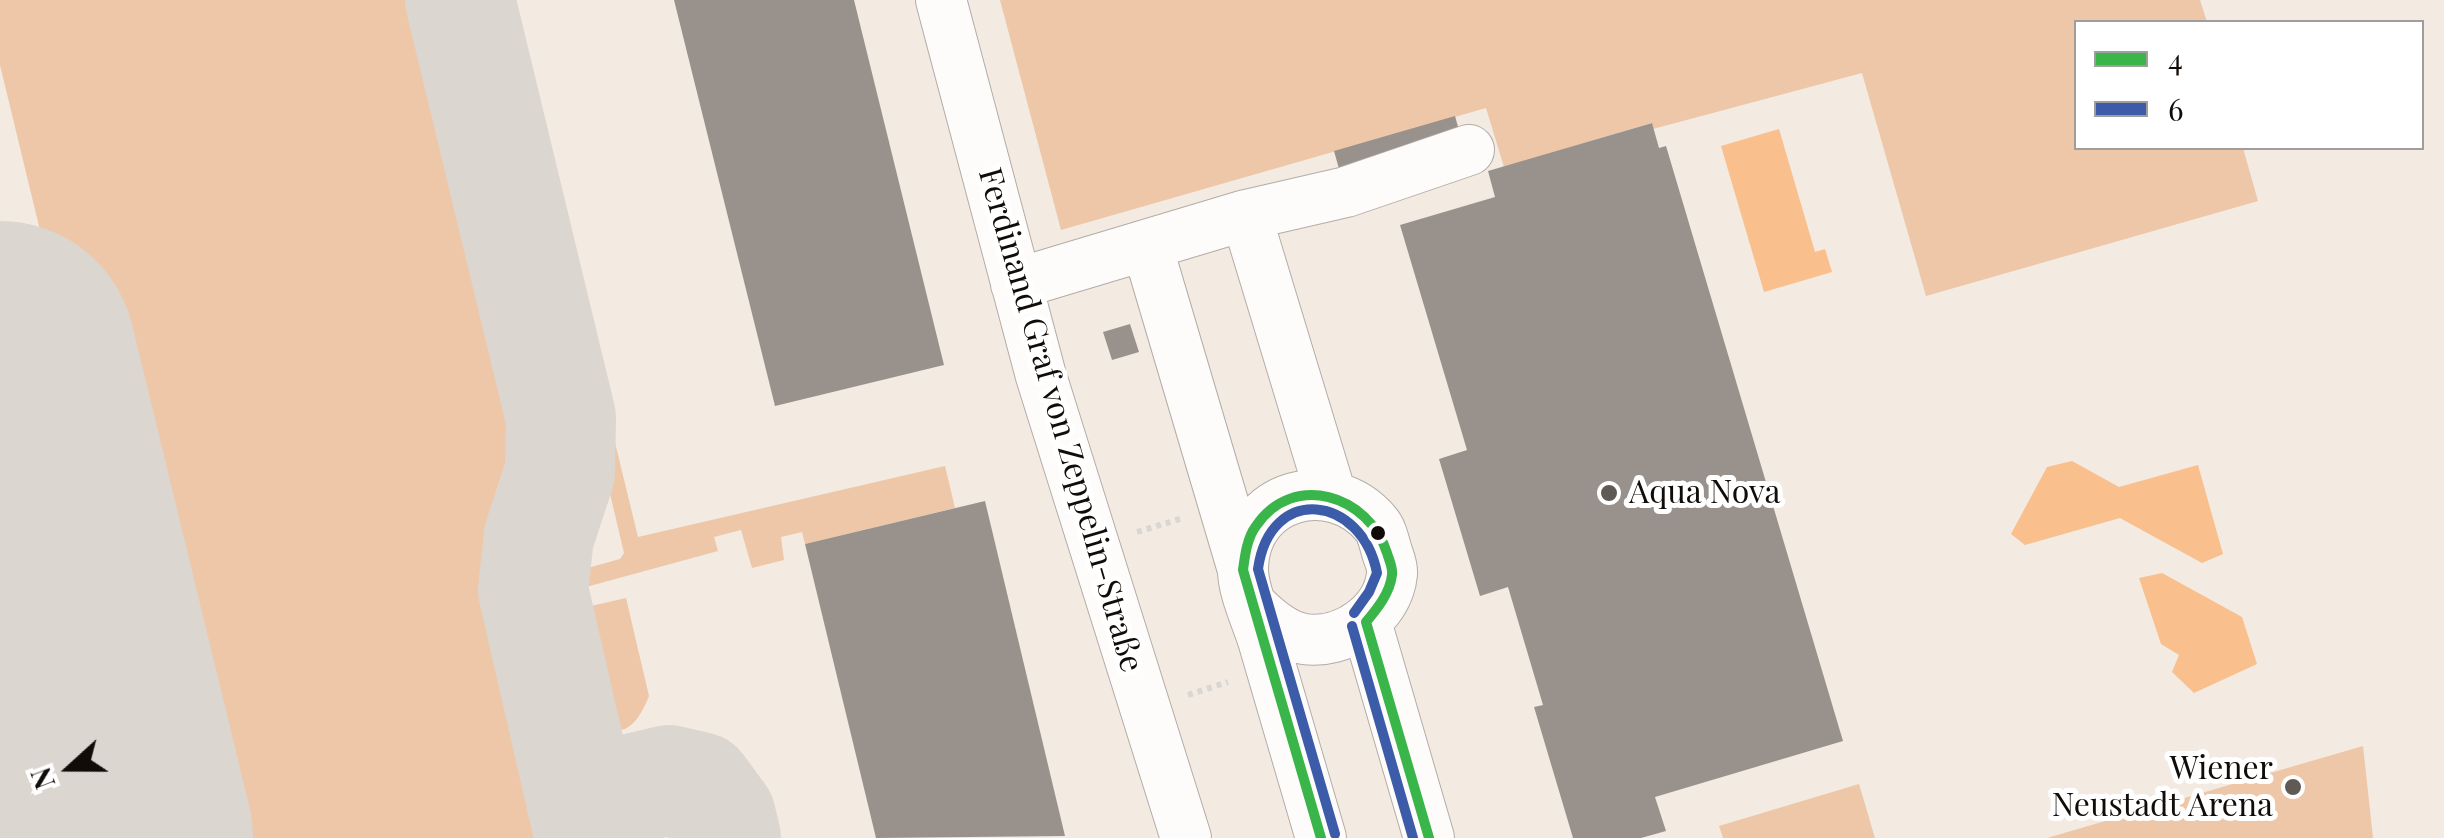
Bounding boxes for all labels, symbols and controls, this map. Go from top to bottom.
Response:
legend [2074,20,2424,150]
text: 4 [2168,39,2183,79]
text: 6 [2168,89,2184,129]
street label: Ferdinand Graf von Zeppelin-Straße [970,164,1150,676]
place label: Aqua Nova [1629,474,1780,512]
marker: Aqua Nova [1598,482,1620,504]
unlabelled marker [1368,523,1388,543]
north arrow [20,718,120,818]
place label: Wiener Neustadt Arena [2052,750,2273,825]
text: N [21,763,62,795]
marker: Wiener Neustadt Arena [2282,776,2304,798]

